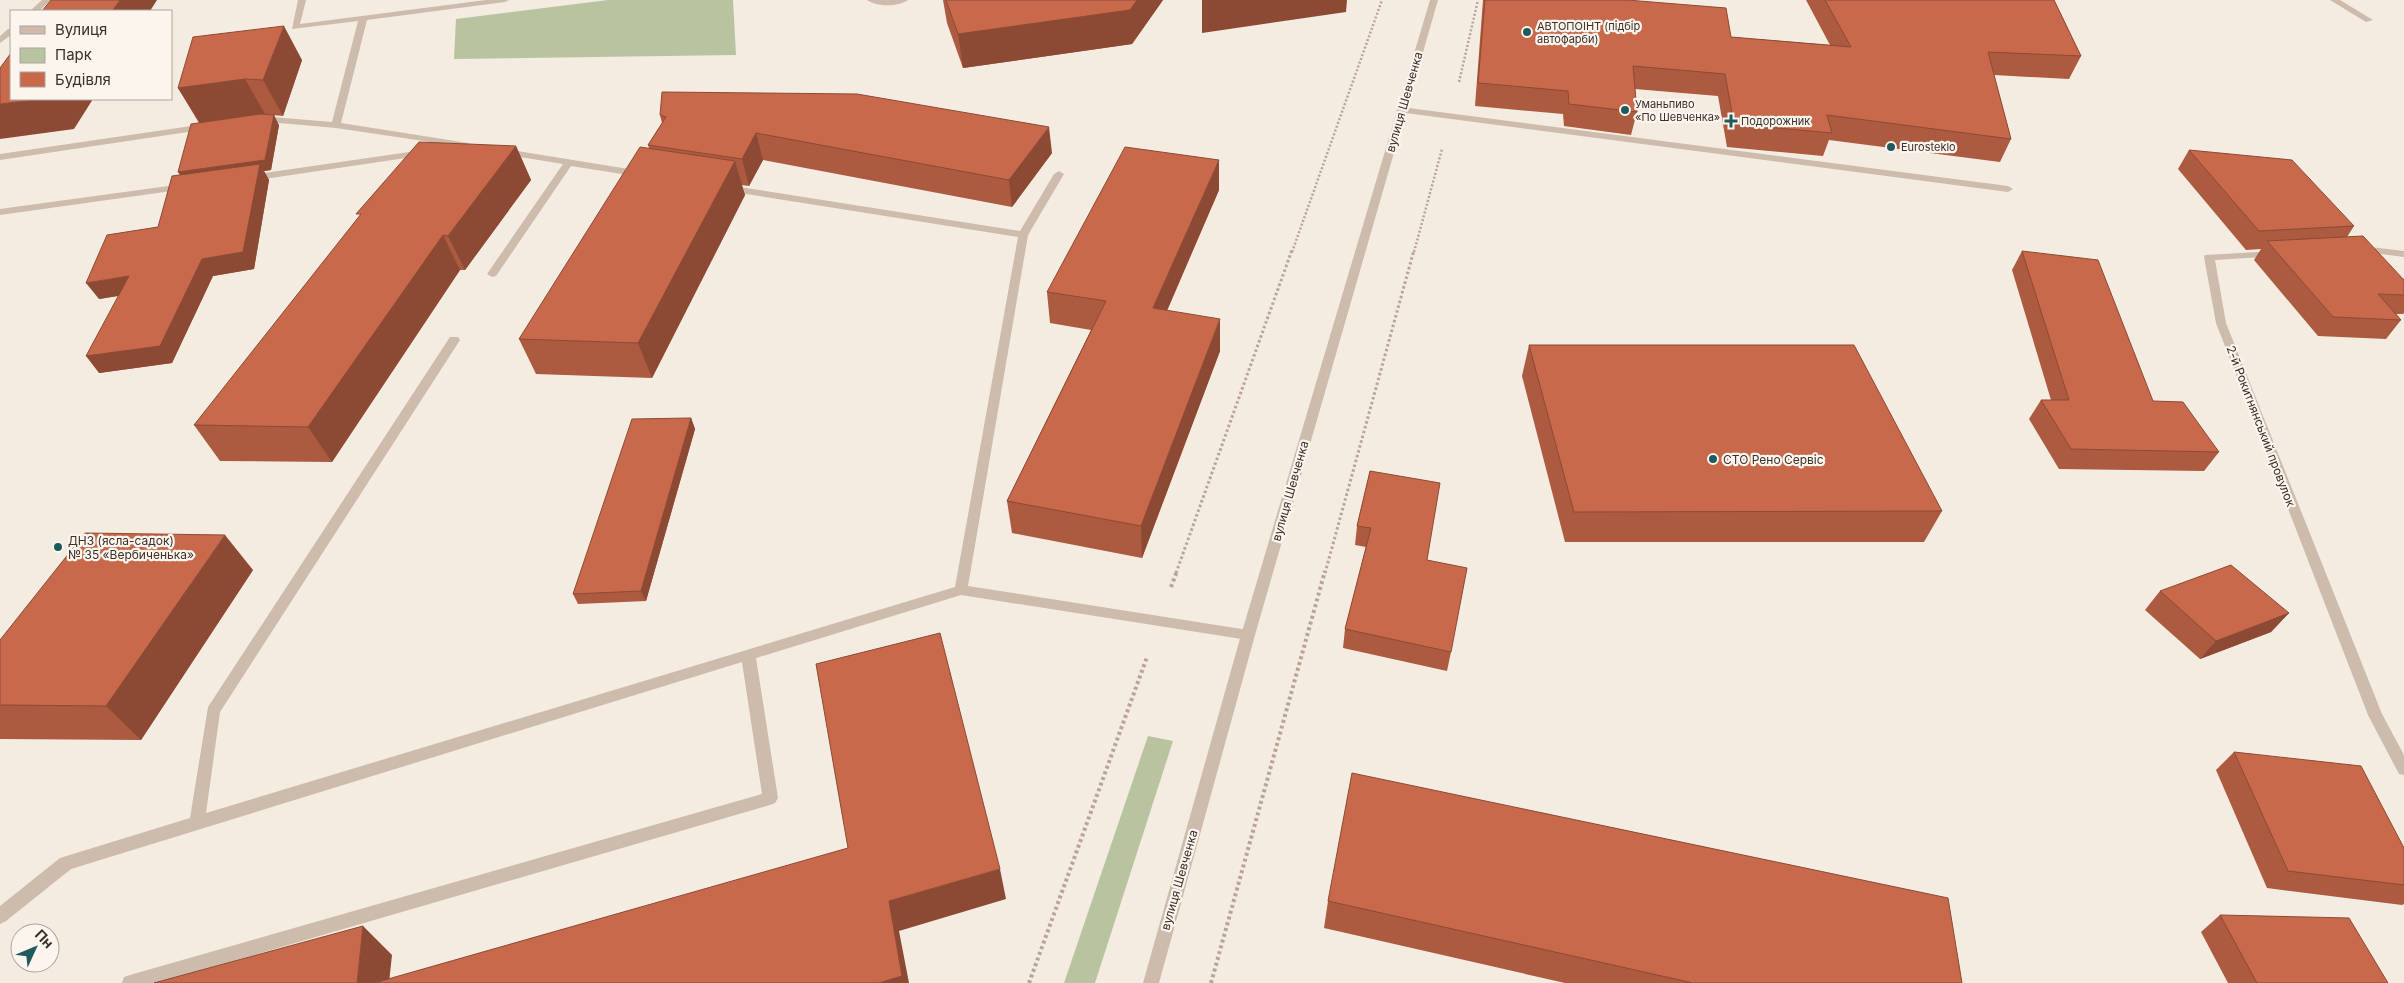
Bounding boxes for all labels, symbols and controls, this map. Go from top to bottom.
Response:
legend [10,10,172,100]
place label: АВТОПОІНТ (підбір автофарби) [1537,19,1640,46]
text: Вулиця [55,20,107,39]
marker: АВТОПОІНТ (підбір автофарби) [1521,26,1533,38]
text: Парк [55,45,92,64]
street label: вулиця Шевченка [1382,50,1426,154]
text: Будівля [55,70,111,89]
place label: Уманьпиво «По Шевченка» [1635,97,1720,124]
marker: Уманьпиво «По Шевченка» [1619,104,1631,116]
place label: Подорожник [1741,114,1810,128]
marker: Подорожник [1725,115,1737,127]
place label: Eurosteklo [1901,140,1956,154]
marker: Eurosteklo [1885,141,1897,153]
street label: 2-й Рокитнянський провулок [2223,343,2299,509]
street label: вулиця Шевченка [1268,439,1312,543]
place label: СТО Рено Сервіс [1723,452,1824,467]
marker: СТО Рено Сервіс [1707,453,1719,465]
place label: ДНЗ (ясла-садок) № 35 «Вербиченька» [68,533,194,562]
marker: ДНЗ (ясла-садок) № 35 «Вербиченька» [52,541,64,553]
street label: вулиця Шевченка [1157,828,1201,932]
north arrow [10,923,60,973]
text: Пн [32,926,57,951]

